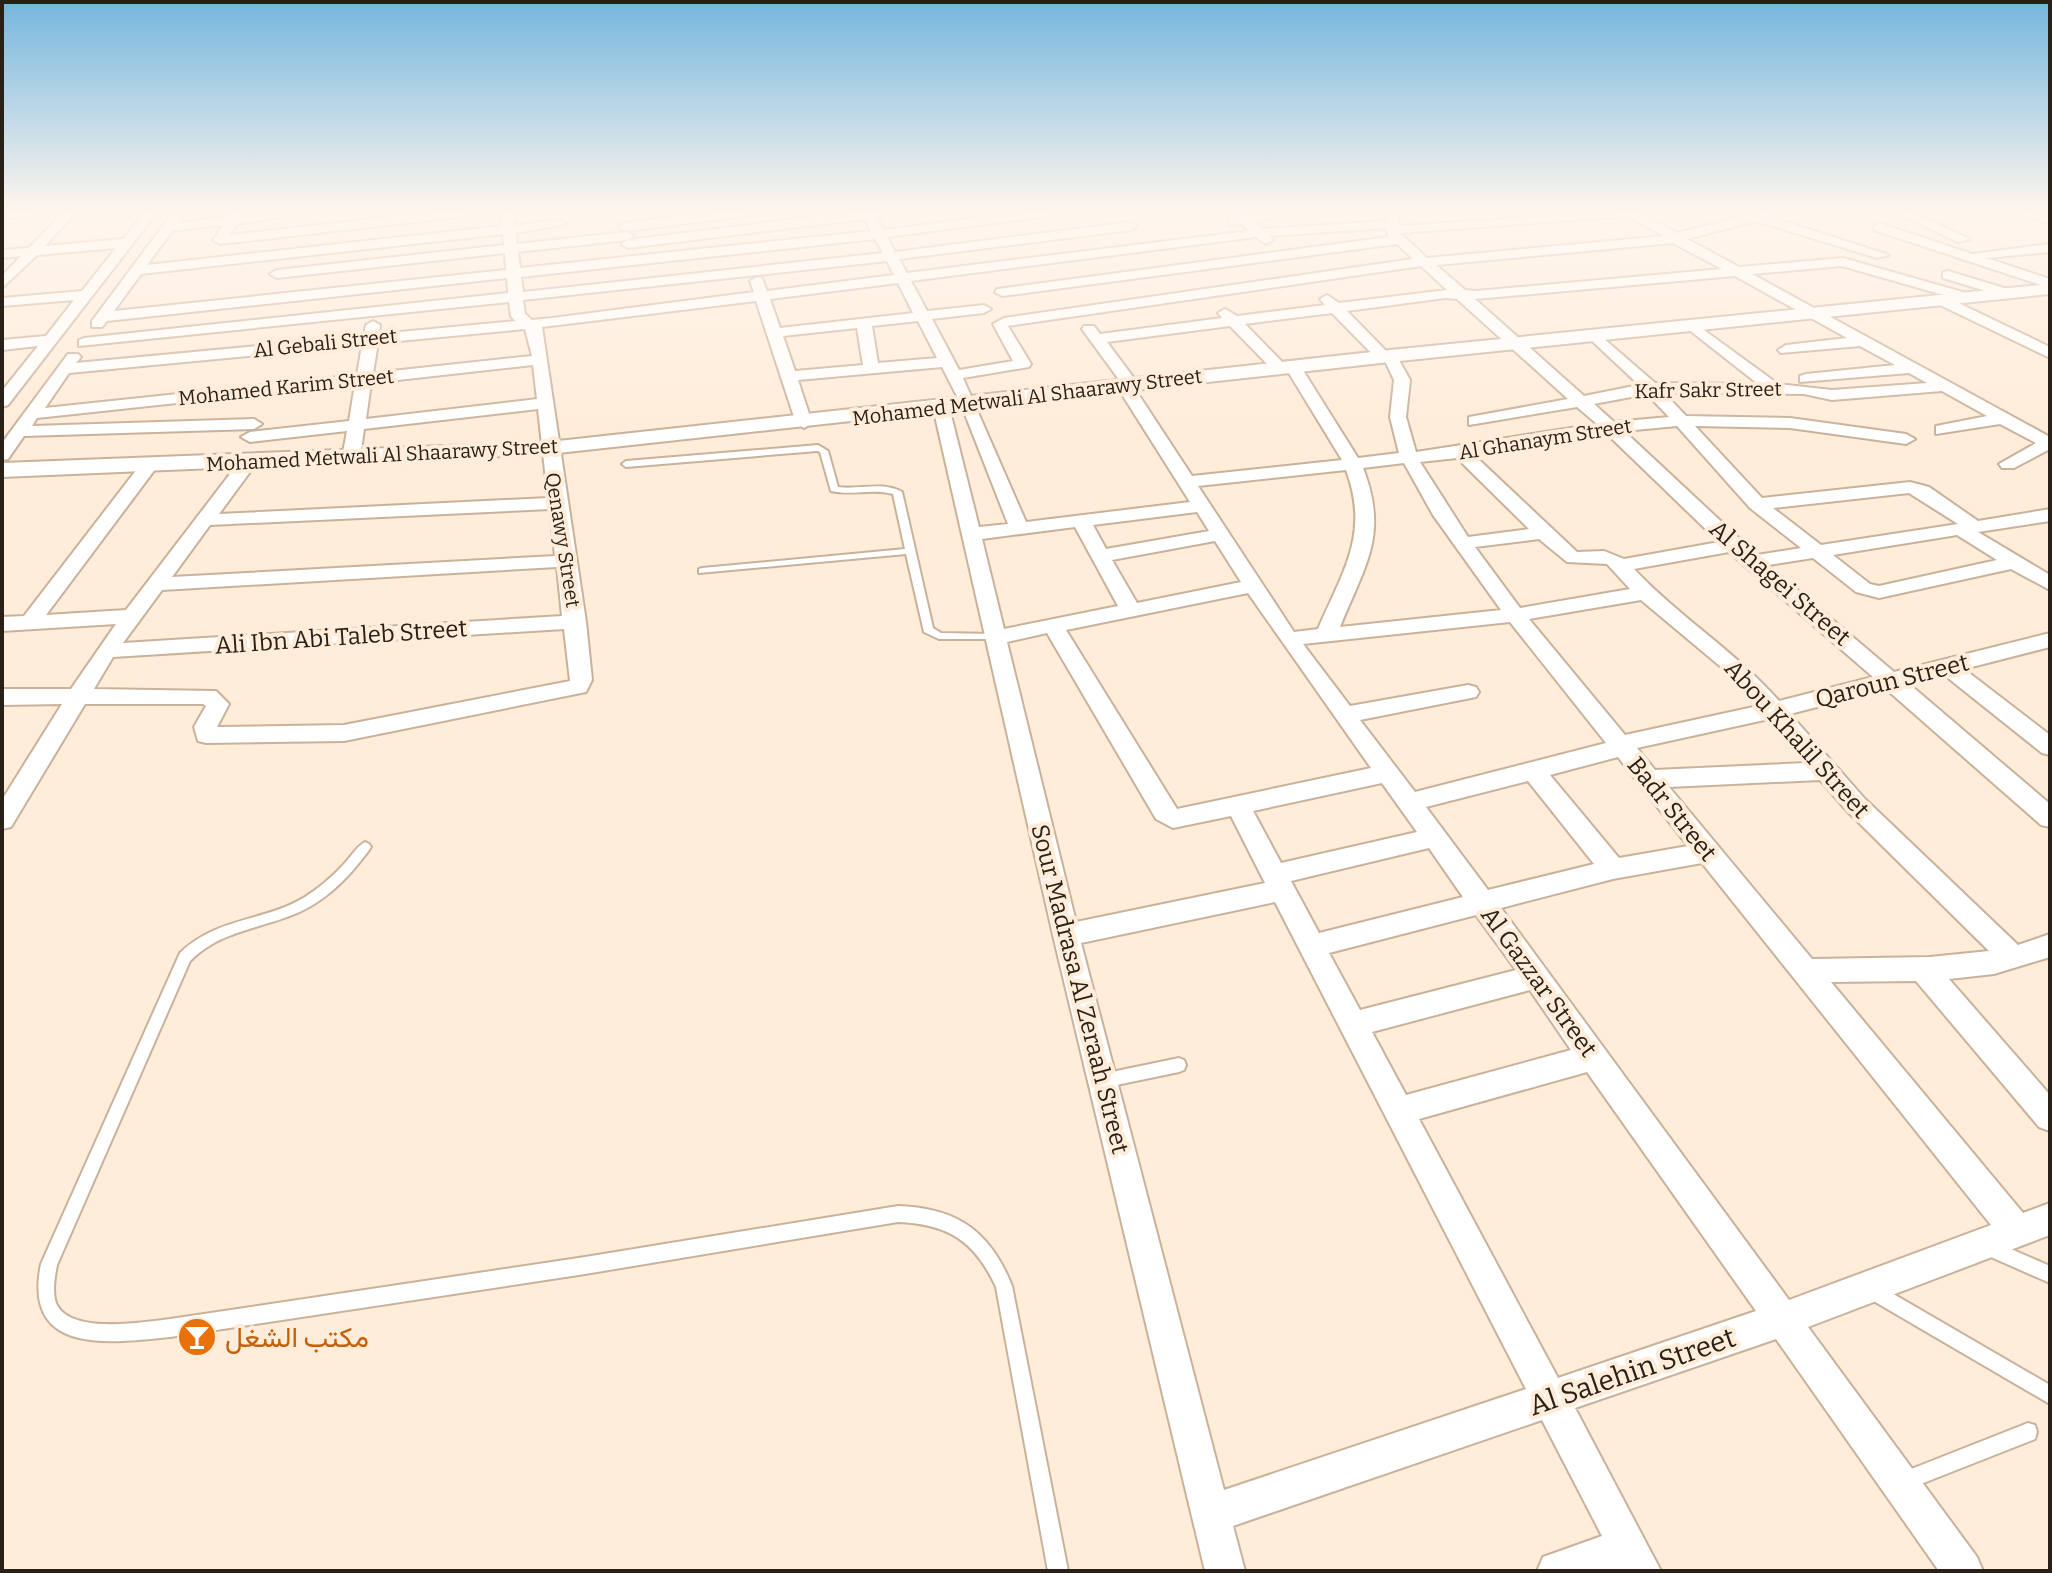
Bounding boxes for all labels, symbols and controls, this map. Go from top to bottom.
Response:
street label: Al Gebali Street [252,324,398,362]
street label: Mohamed Karim Street [177,364,395,410]
street label: Mohamed Metwali Al Shaarawy Street [851,364,1203,430]
street label: Kafr Sakr Street [1634,377,1782,403]
street label: Al Ghanaym Street [1457,413,1633,465]
street label: Mohamed Metwali Al Shaarawy Street [206,434,558,476]
street label: Qenawy Street [540,471,586,609]
street label: Al Shagei Street [1704,514,1856,652]
street label: Ali Ibn Abi Taleb Street [214,614,468,660]
street label: Qaroun Street [1812,648,1972,714]
street label: Abou Khalil Street [1719,654,1875,824]
street label: Badr Street [1622,751,1723,867]
street label: Sour Madrasa Al Zeraah Street [1025,821,1135,1157]
street label: Al Gazzar Street [1475,902,1603,1063]
bar icon: مكتب الشغل [176,1316,218,1358]
place label: مكتب الشغل [225,1321,369,1354]
street label: Al Salehin Street [1525,1321,1740,1422]

